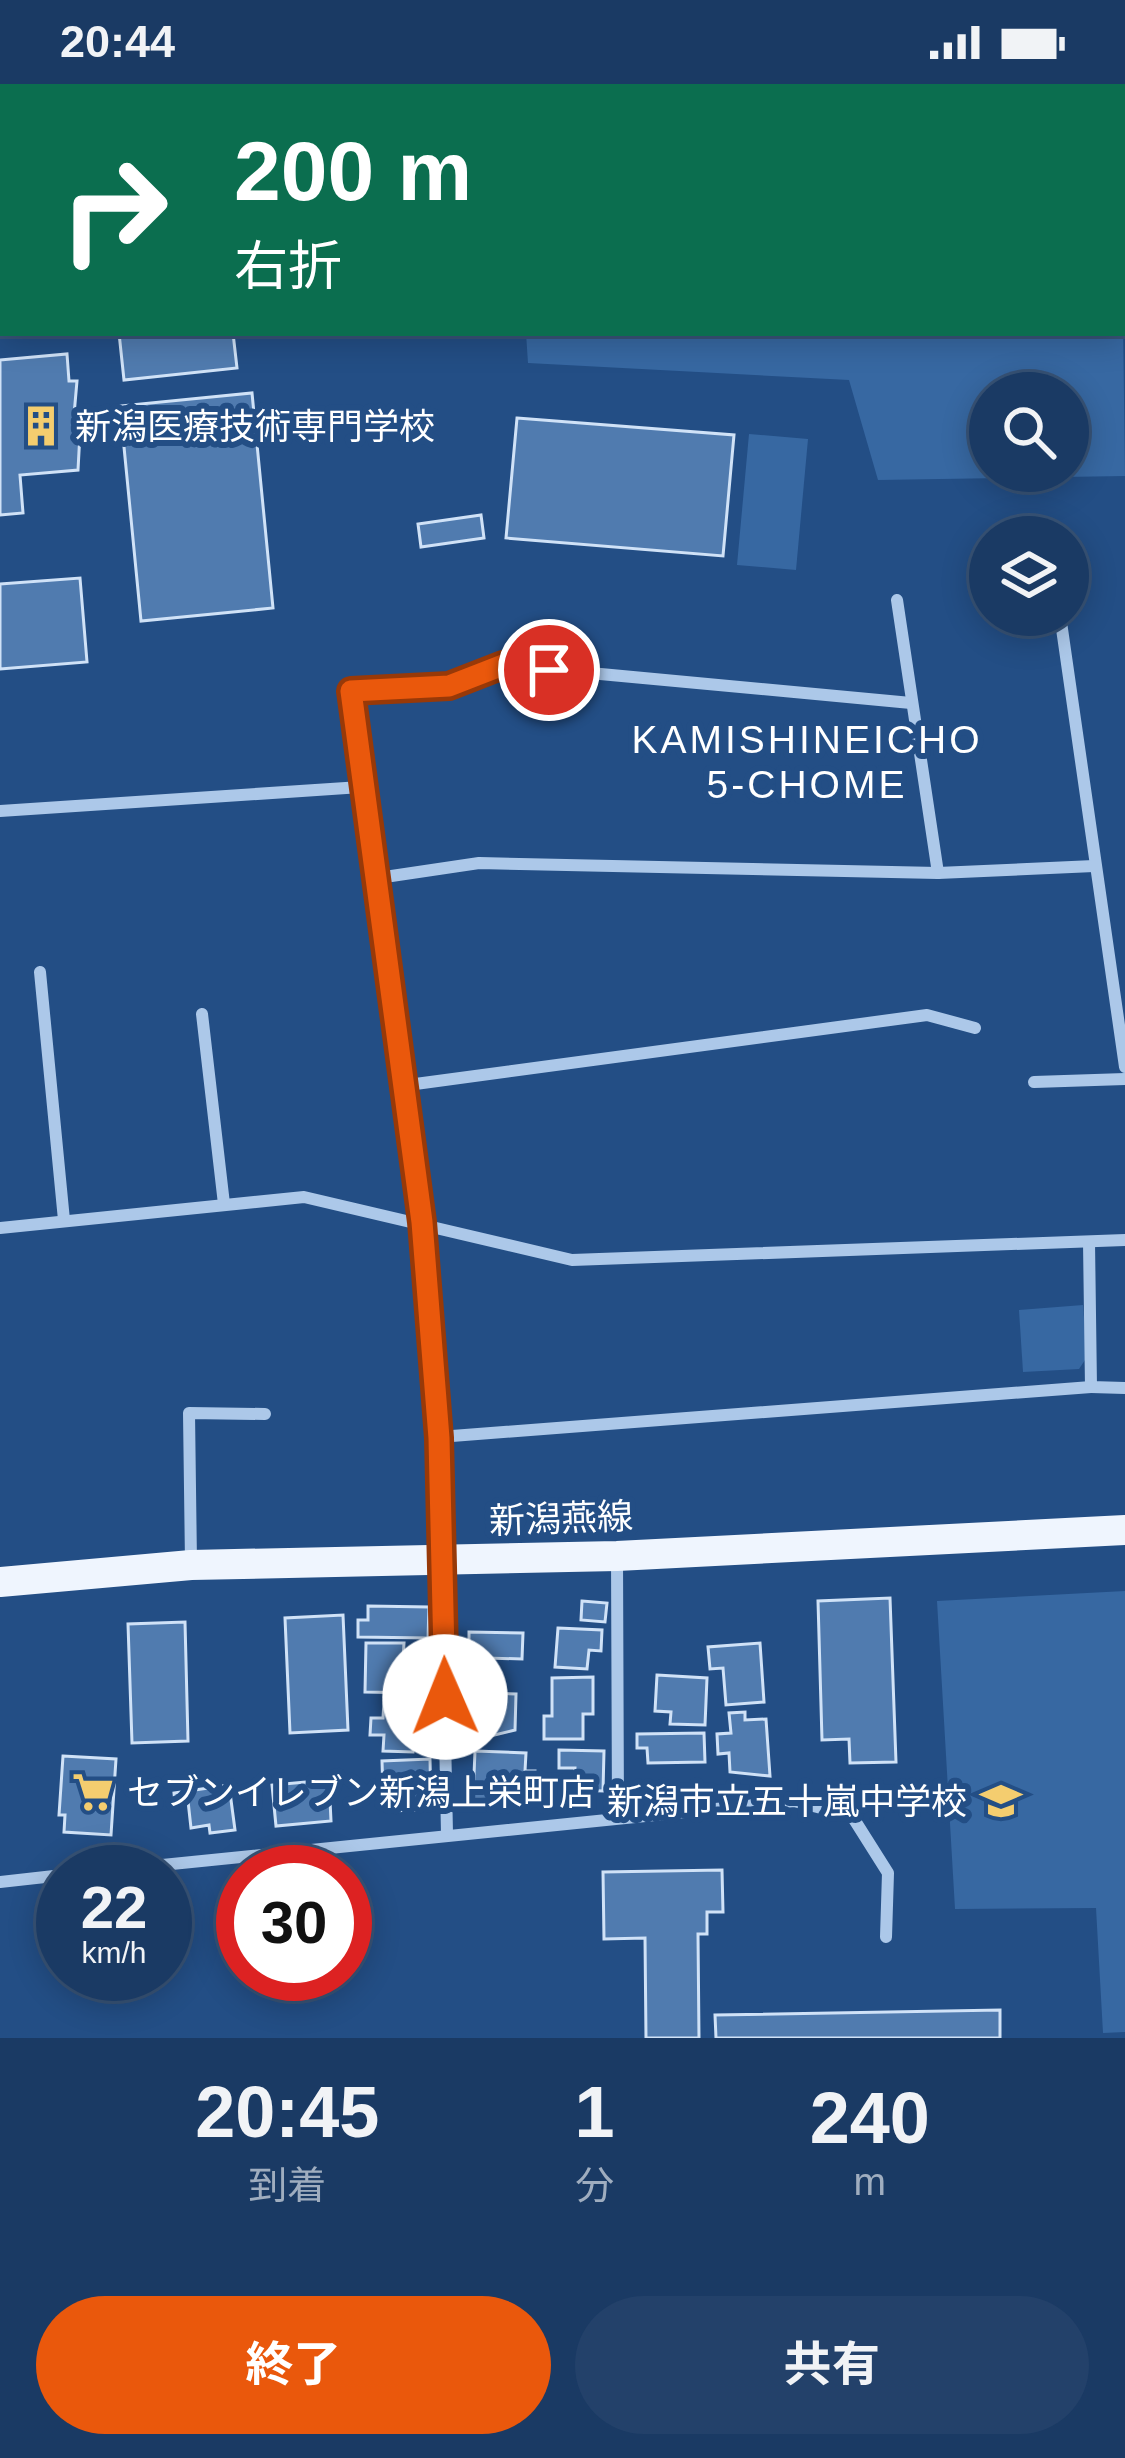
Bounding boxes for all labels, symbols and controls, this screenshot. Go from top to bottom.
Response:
text: 20:44 [60,16,175,67]
text: 200 m [234,124,472,218]
icon: right [36,132,192,288]
text: 右折 [234,236,342,296]
map controls [969,372,1089,636]
button: search [969,372,1089,492]
building icon: 新潟医療技術専門学校 [18,403,64,449]
place label: 新潟医療技術専門学校 [75,406,435,447]
button: layers [969,516,1089,636]
pin [498,619,600,721]
icon: arrive [516,637,582,703]
district label: KAMISHINEICHO 5-CHOME [631,718,983,806]
street label: 新潟燕線 [488,1495,634,1542]
position arrow [382,1634,508,1760]
supermarket icon: セブンイレブン新潟上栄町店 [70,1769,116,1815]
place label: セブンイレブン新潟上栄町店 [127,1772,595,1813]
school or university icon: 新潟市立五十嵐中学校 [978,1778,1024,1824]
place label: 新潟市立五十嵐中学校 [607,1781,967,1822]
speed limit sign: 30 [216,1845,372,2001]
text: 22 [81,1874,147,1941]
text: km/h [81,1936,147,1969]
text: 20:45 [195,2072,379,2152]
text: 1 [574,2072,615,2152]
text: 240 [810,2078,930,2158]
text: m [853,2160,886,2203]
text: 到着 [248,2164,326,2207]
text: 分 [575,2164,614,2207]
button: 終了 [36,2296,551,2434]
button: 共有 [575,2296,1089,2434]

